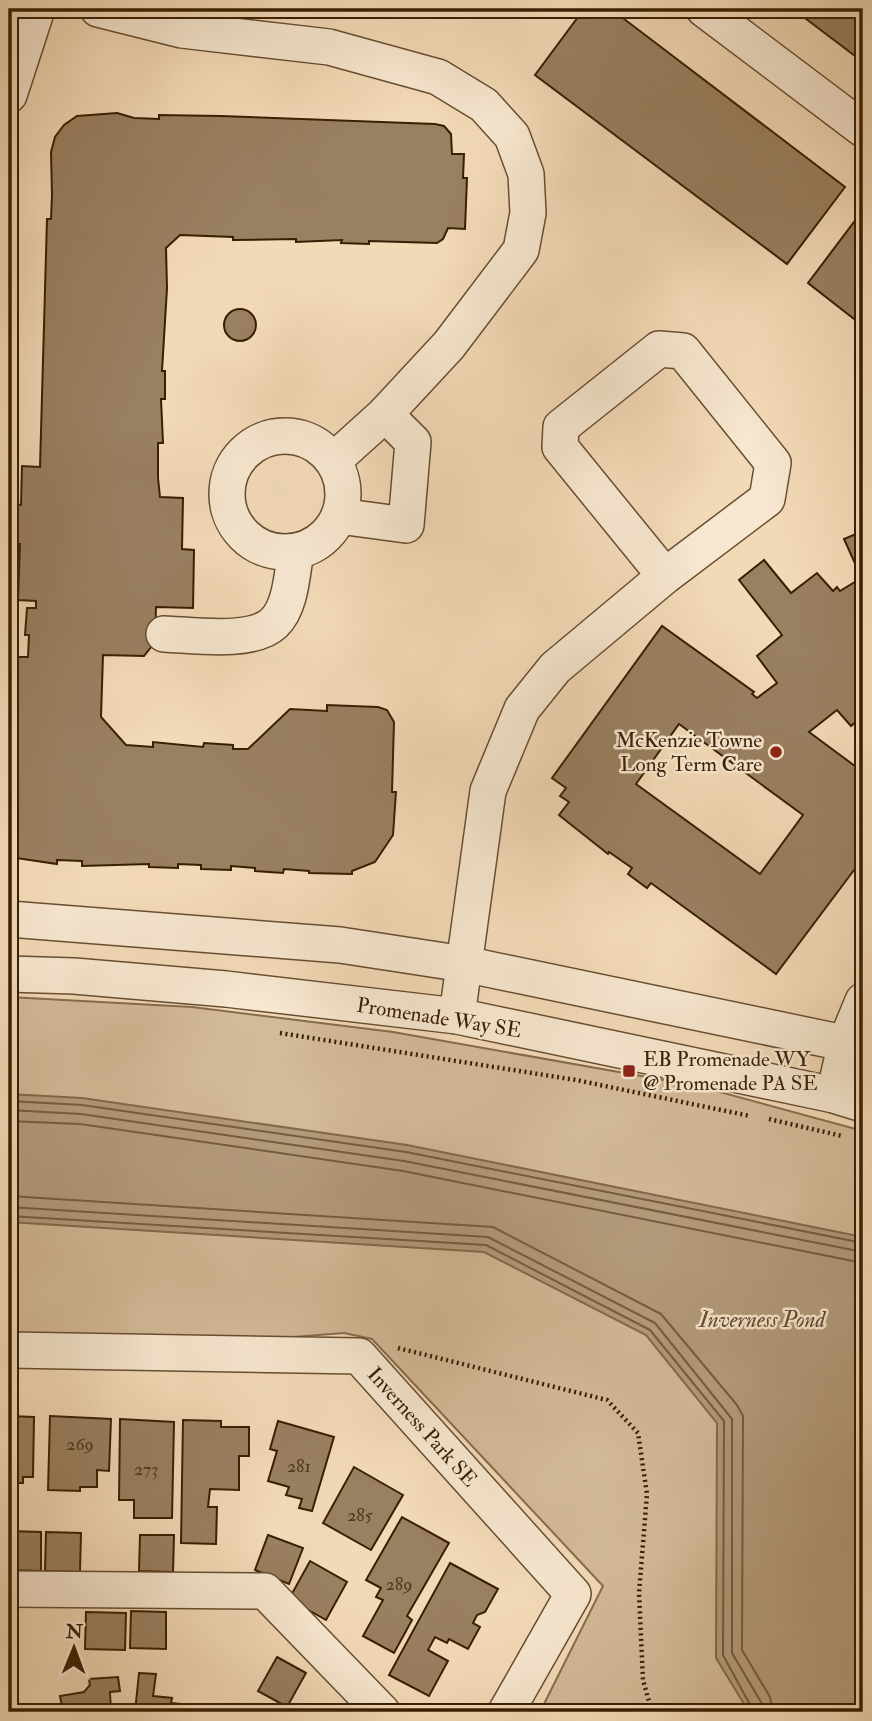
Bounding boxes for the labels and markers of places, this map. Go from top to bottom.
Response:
place label: McKenzie Towne Long Term Care [615,727,762,778]
marker: McKenzie Towne Long Term Care [768,744,784,760]
place label: EB Promenade WY @ Promenade PA SE [643,1046,818,1097]
marker: EB Promenade WY @ Promenade PA SE [621,1063,637,1079]

